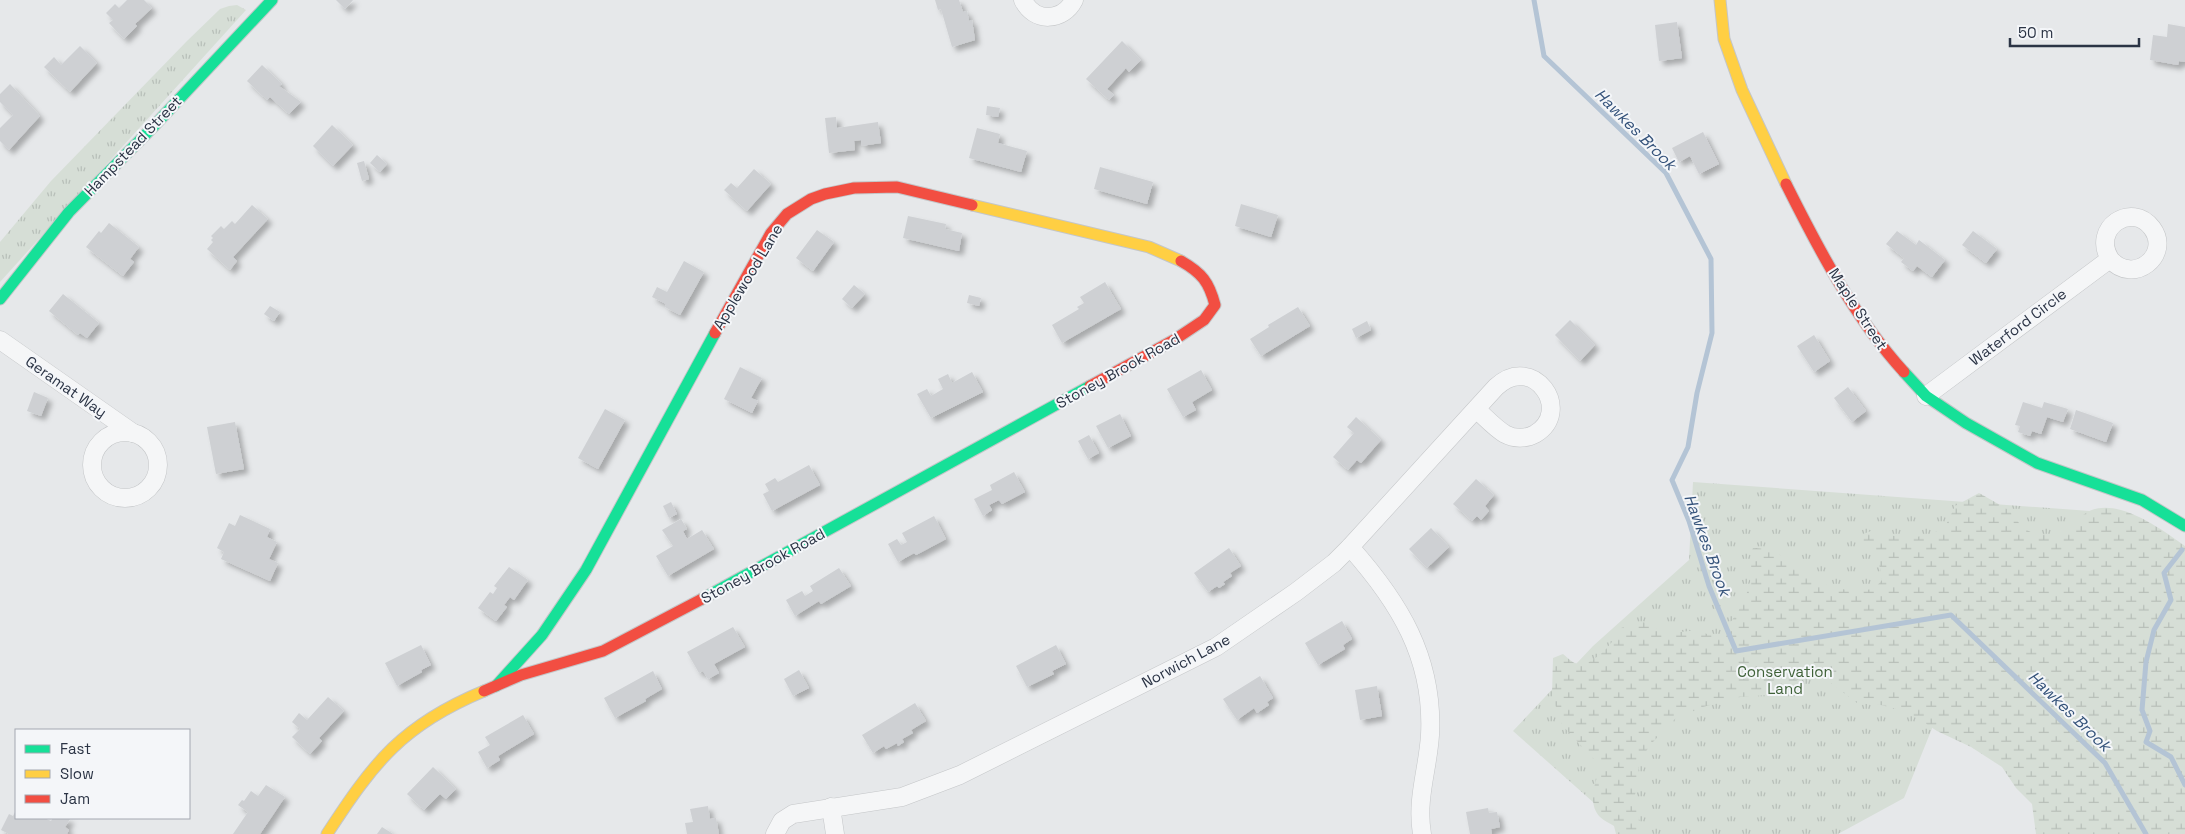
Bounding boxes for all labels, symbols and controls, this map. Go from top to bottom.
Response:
scale bar [2010,15,2139,47]
text: 50 m [2018,23,2053,42]
water label: Hawkes Brook [1590,84,1683,176]
street label: Hampstead Street [80,91,185,200]
street label: Applewood Lane [709,220,787,333]
street label: Maple Street [1825,264,1892,353]
street label: Waterford Circle [1965,284,2070,369]
street label: Stoney Brook Road [1052,329,1183,413]
street label: Geramat Way [22,352,111,422]
water label: Hawkes Brook [1679,491,1737,601]
street label: Stoney Brook Road [697,524,828,608]
street label: Norwich Lane [1138,629,1233,692]
park label: Conservation Land [1737,662,1833,698]
water label: Hawkes Brook [2024,667,2117,758]
legend [15,729,190,819]
text: Fast [60,739,91,758]
text: Slow [60,764,94,783]
text: Jam [60,789,90,808]

